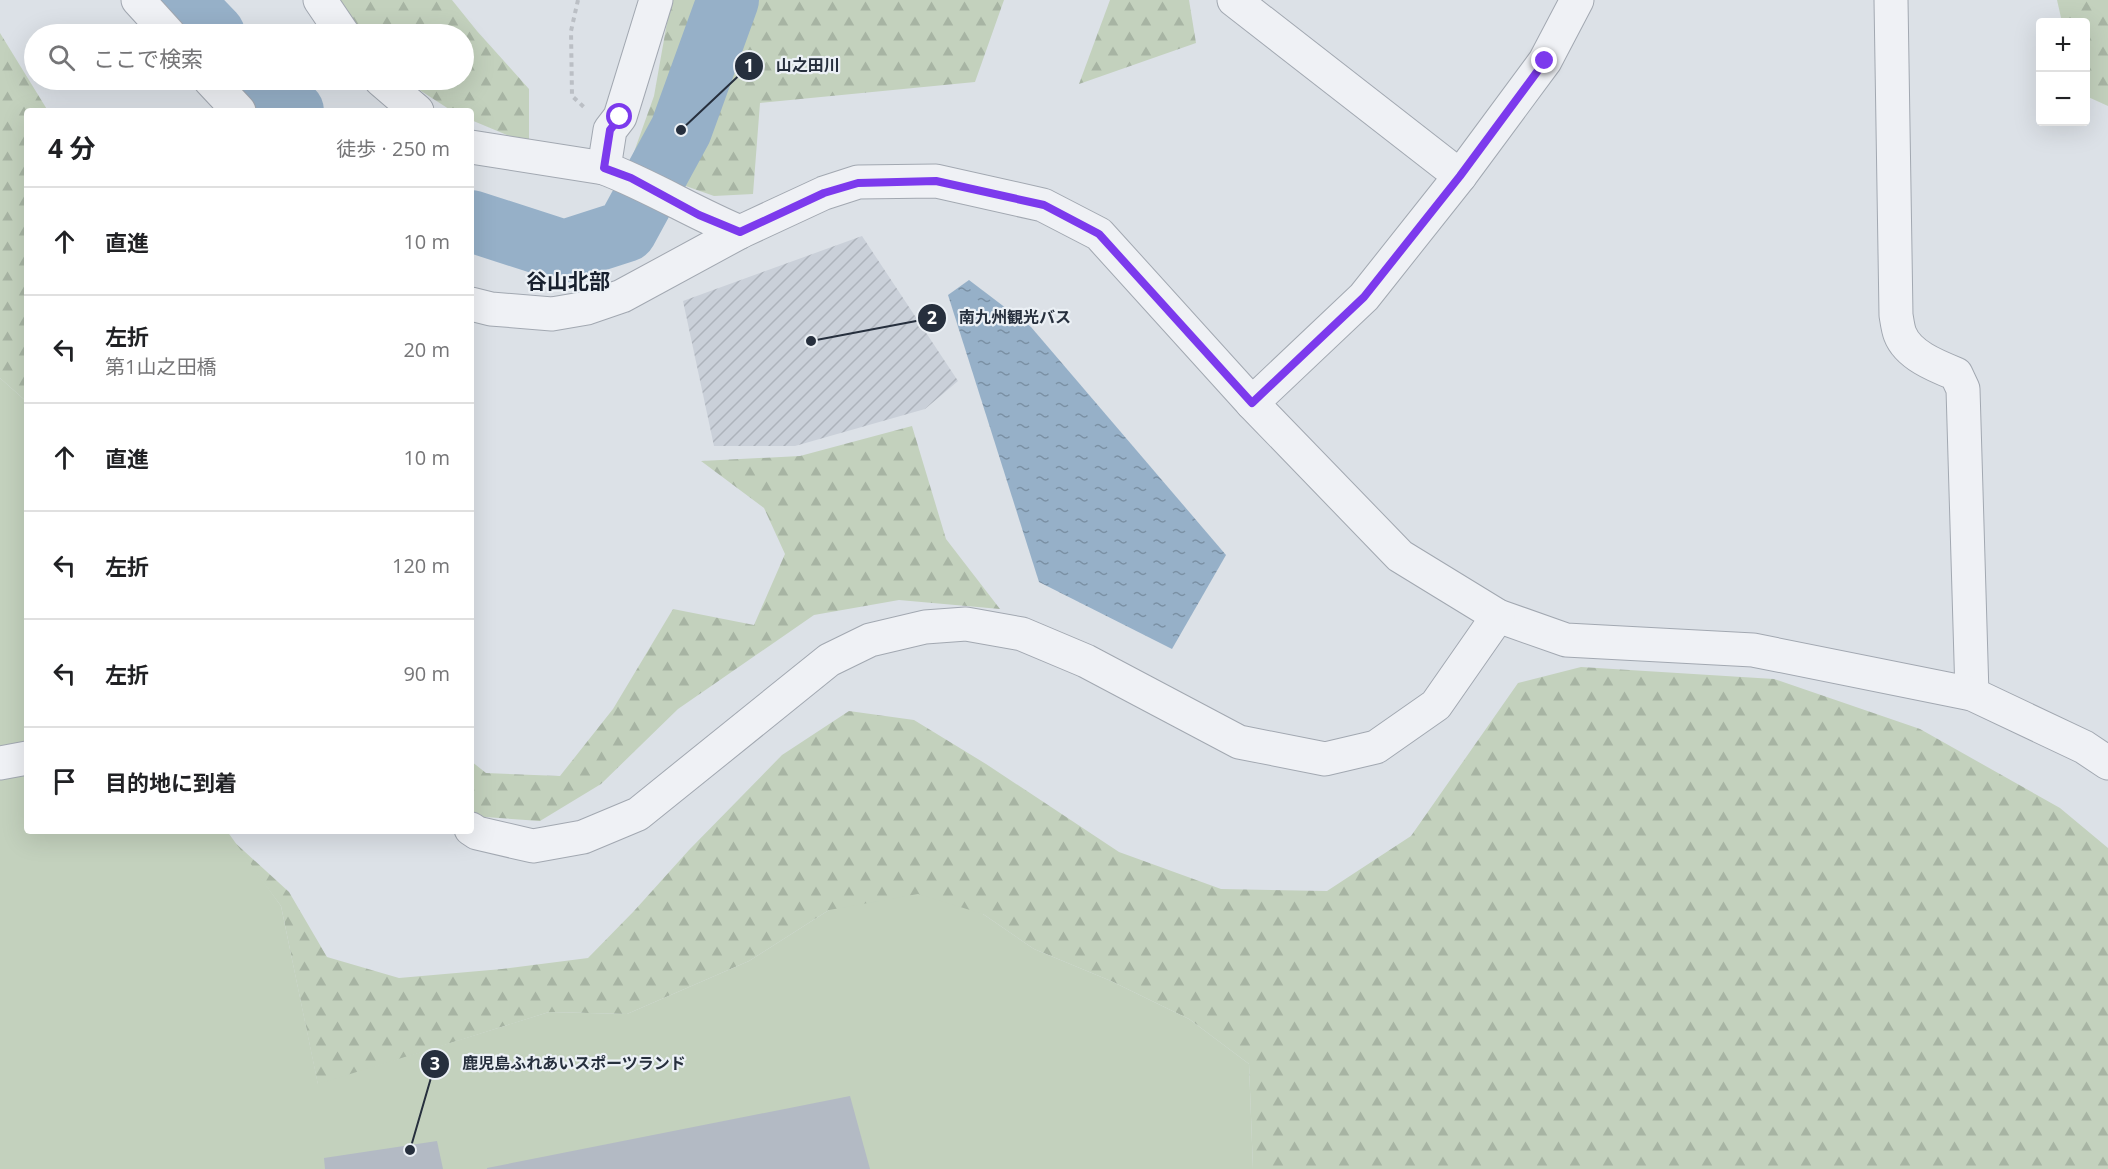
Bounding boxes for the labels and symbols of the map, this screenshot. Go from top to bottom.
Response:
route end [1531,47,1557,73]
callout: 山之田川 [734,49,852,83]
text: 1 [744,53,754,77]
text: 山之田川 [776,54,840,76]
route start [606,103,632,129]
district label: 谷山北部 [526,267,610,295]
callout: 南九州観光バス [917,301,1083,335]
text: 2 [927,305,937,329]
text: 南九州観光バス [959,306,1071,328]
callout: 鹿児島ふれあいスポーツランド [420,1047,698,1081]
text: 3 [430,1051,440,1075]
text: 鹿児島ふれあいスポーツランド [462,1052,686,1074]

